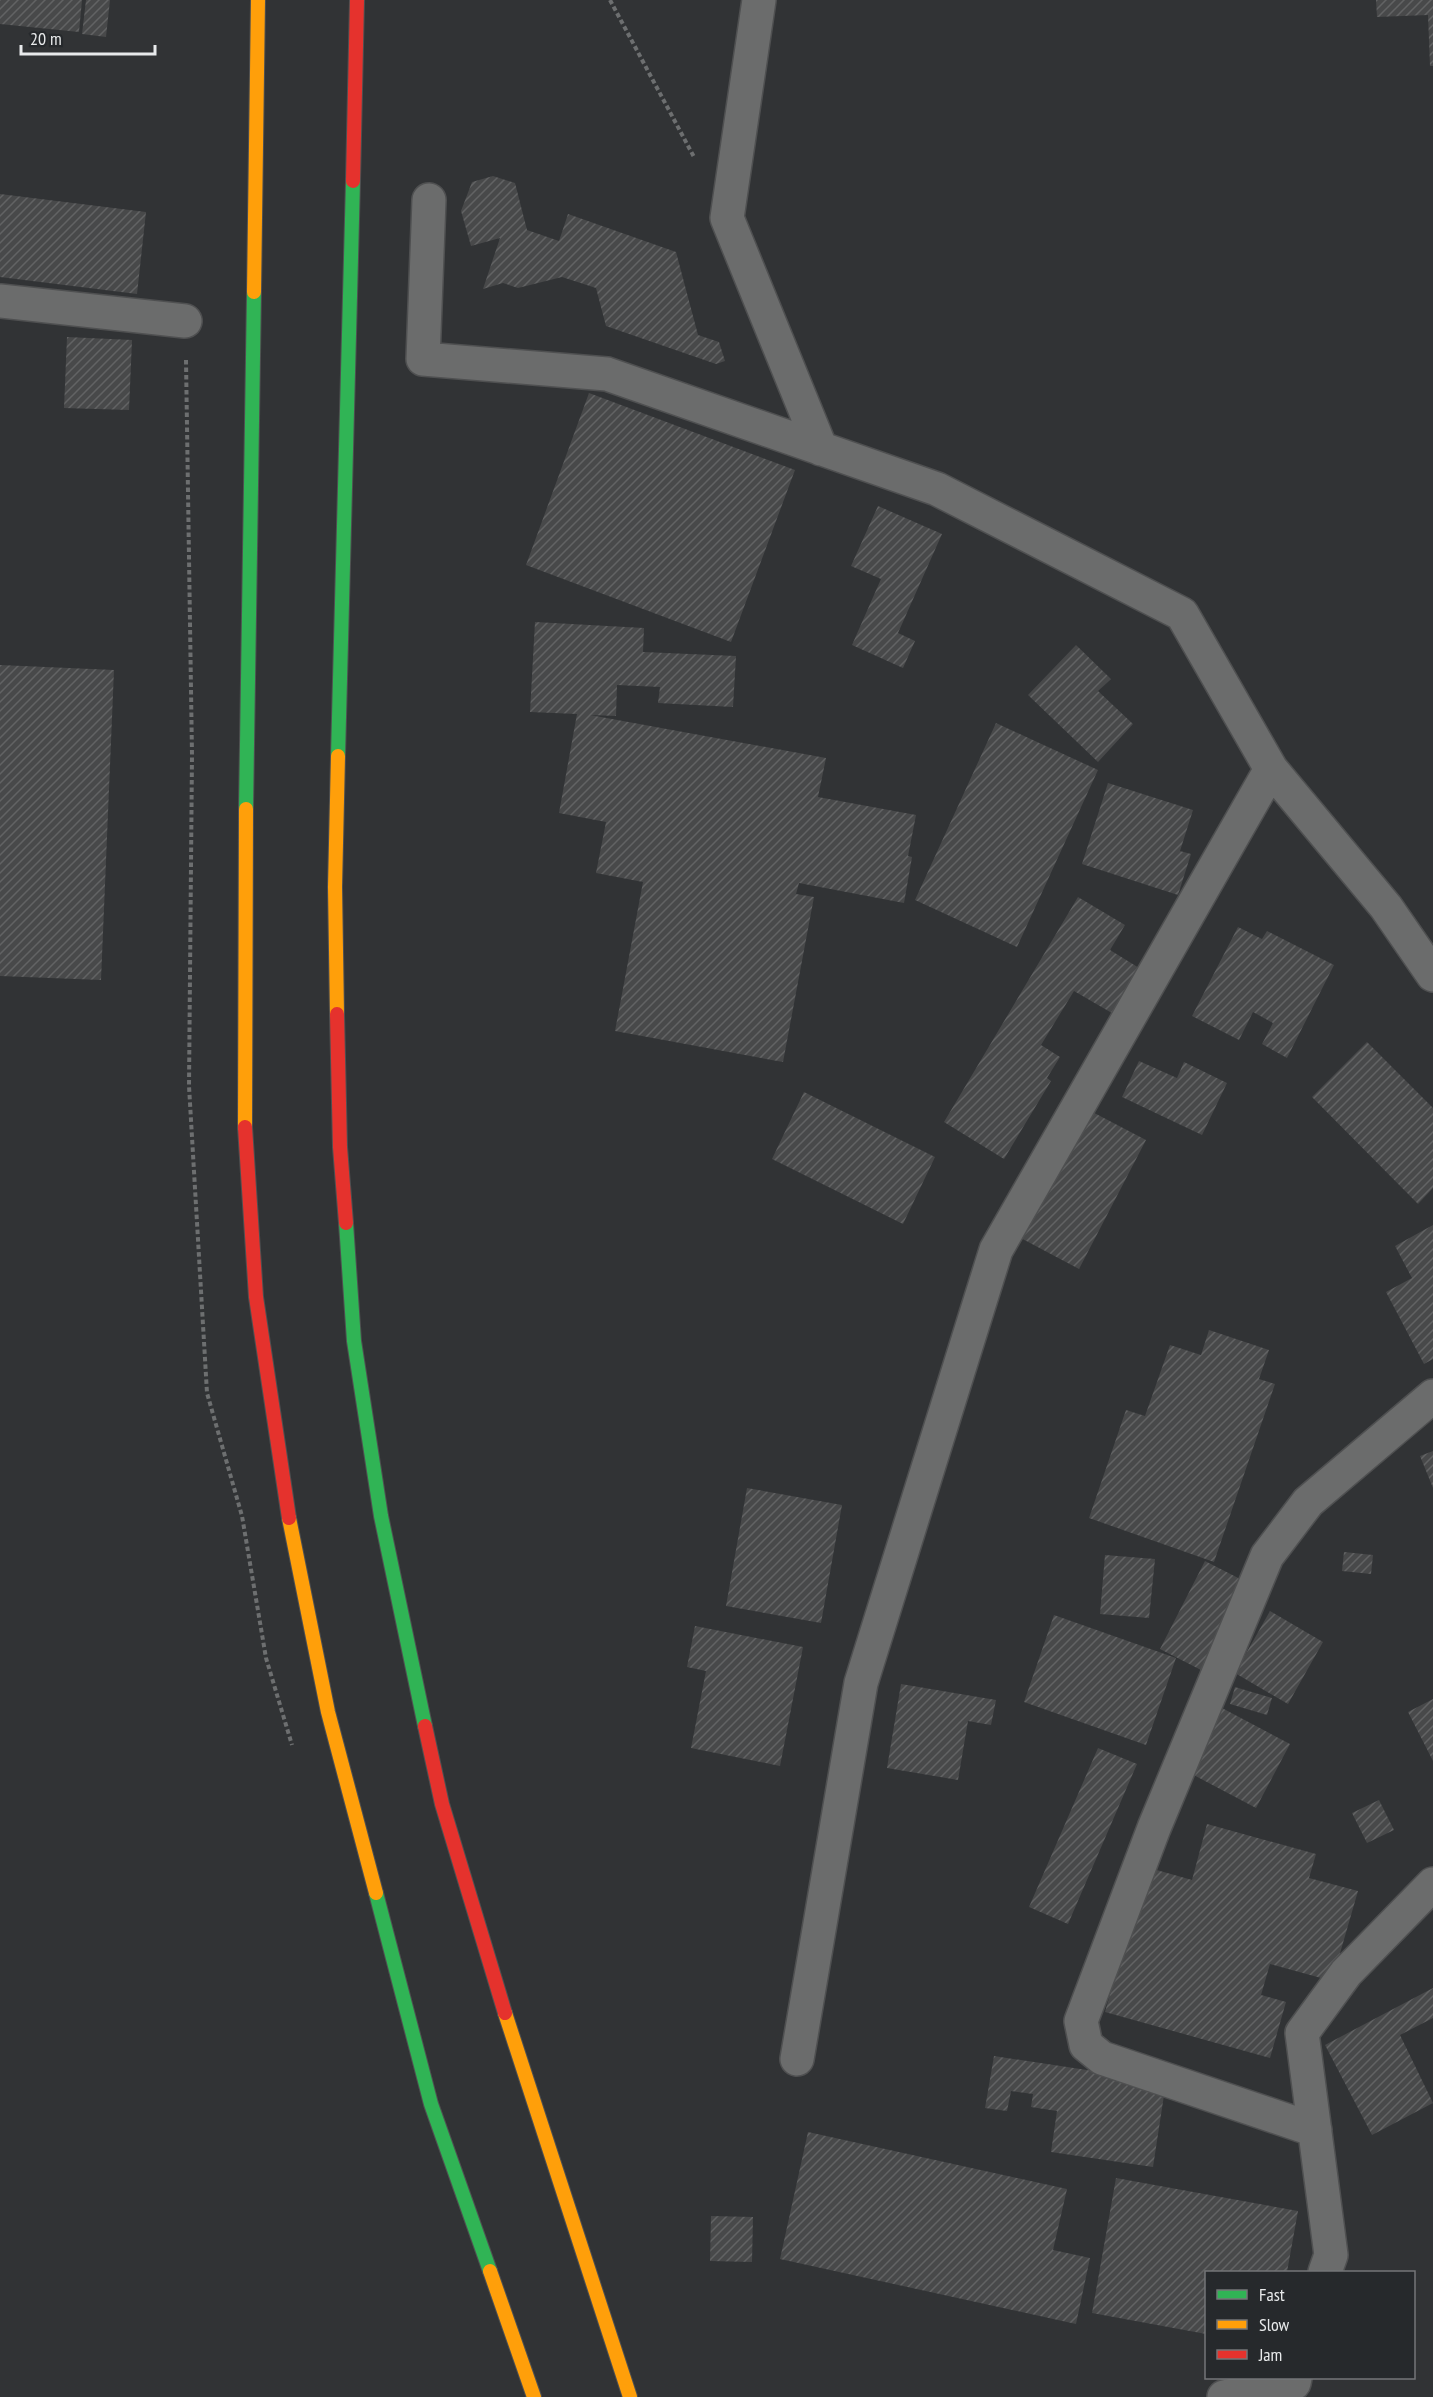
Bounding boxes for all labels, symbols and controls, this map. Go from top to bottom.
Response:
scale bar [21,18,154,56]
text: 20 m [30,27,62,50]
legend [1205,2271,1415,2379]
text: Fast [1259,2283,1285,2306]
text: Slow [1259,2313,1290,2336]
text: Jam [1258,2343,1282,2366]

